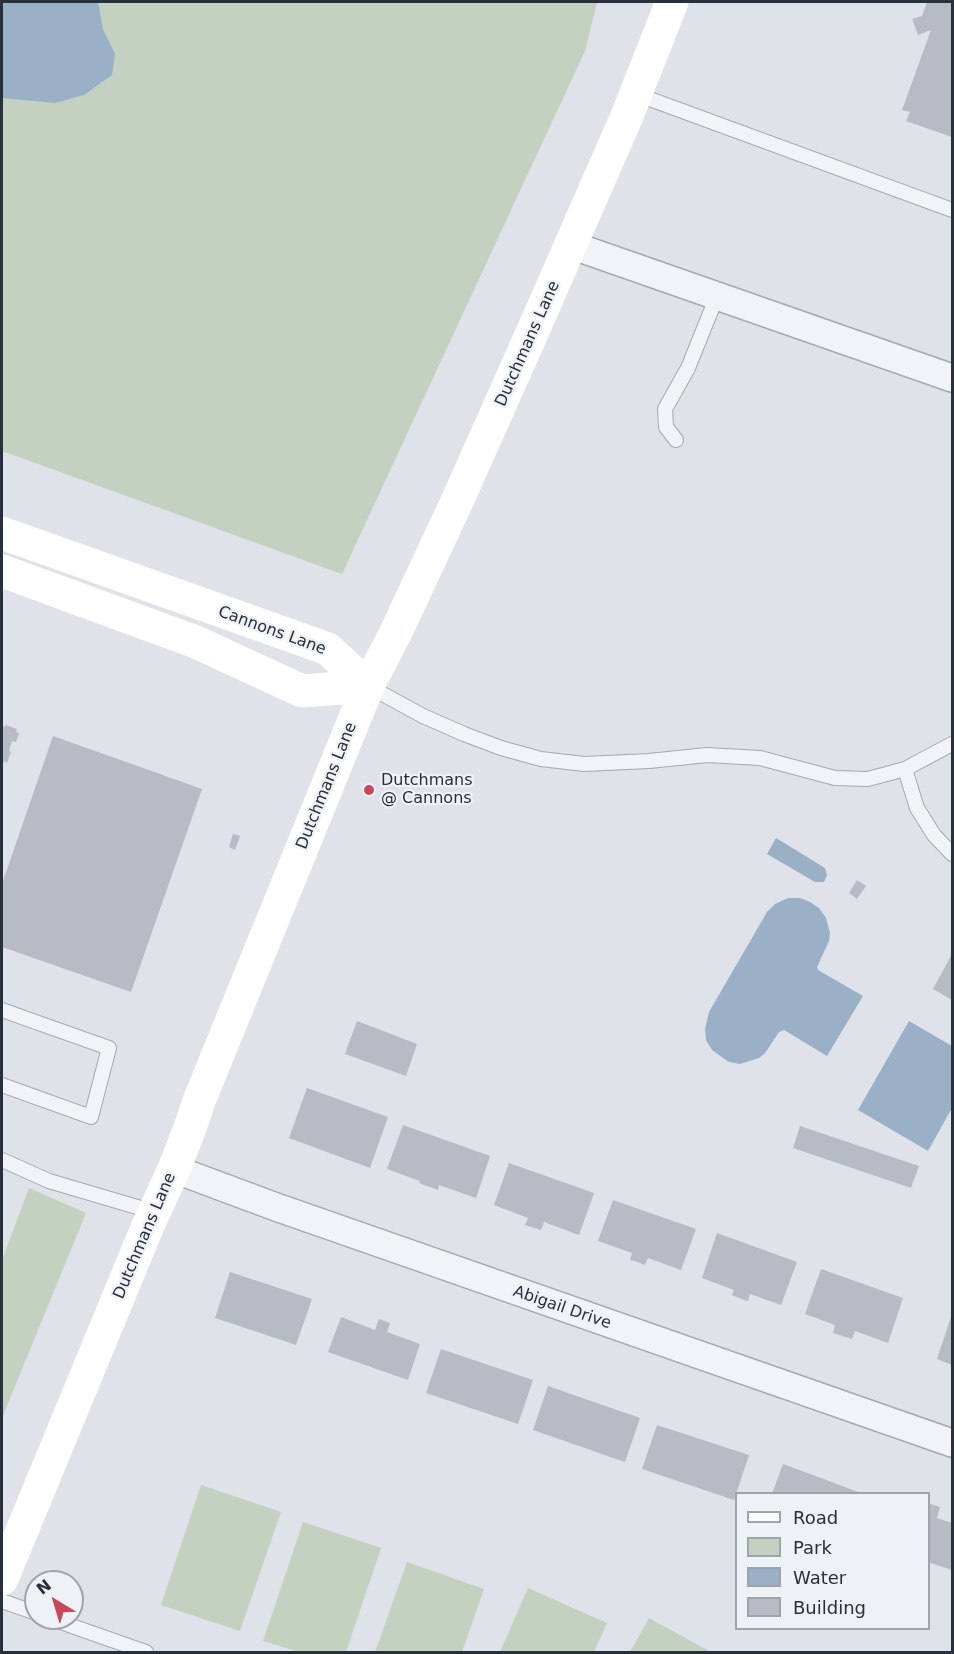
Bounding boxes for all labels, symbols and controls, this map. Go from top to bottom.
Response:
street label: Dutchmans Lane [492,278,564,410]
street label: Cannons Lane [215,603,329,659]
street label: Dutchmans Lane [293,720,361,852]
place label: Dutchmans @ Cannons [381,771,473,809]
marker: Dutchmans @ Cannons [362,783,376,797]
street label: Dutchmans Lane [110,1170,180,1302]
street label: Abigail Drive [511,1282,613,1334]
legend [735,1492,930,1630]
text: Road [793,1507,838,1528]
text: Park [793,1537,832,1558]
text: Water [793,1567,846,1588]
north arrow [24,1570,84,1630]
text: N [33,1575,55,1599]
text: Building [793,1597,866,1618]

